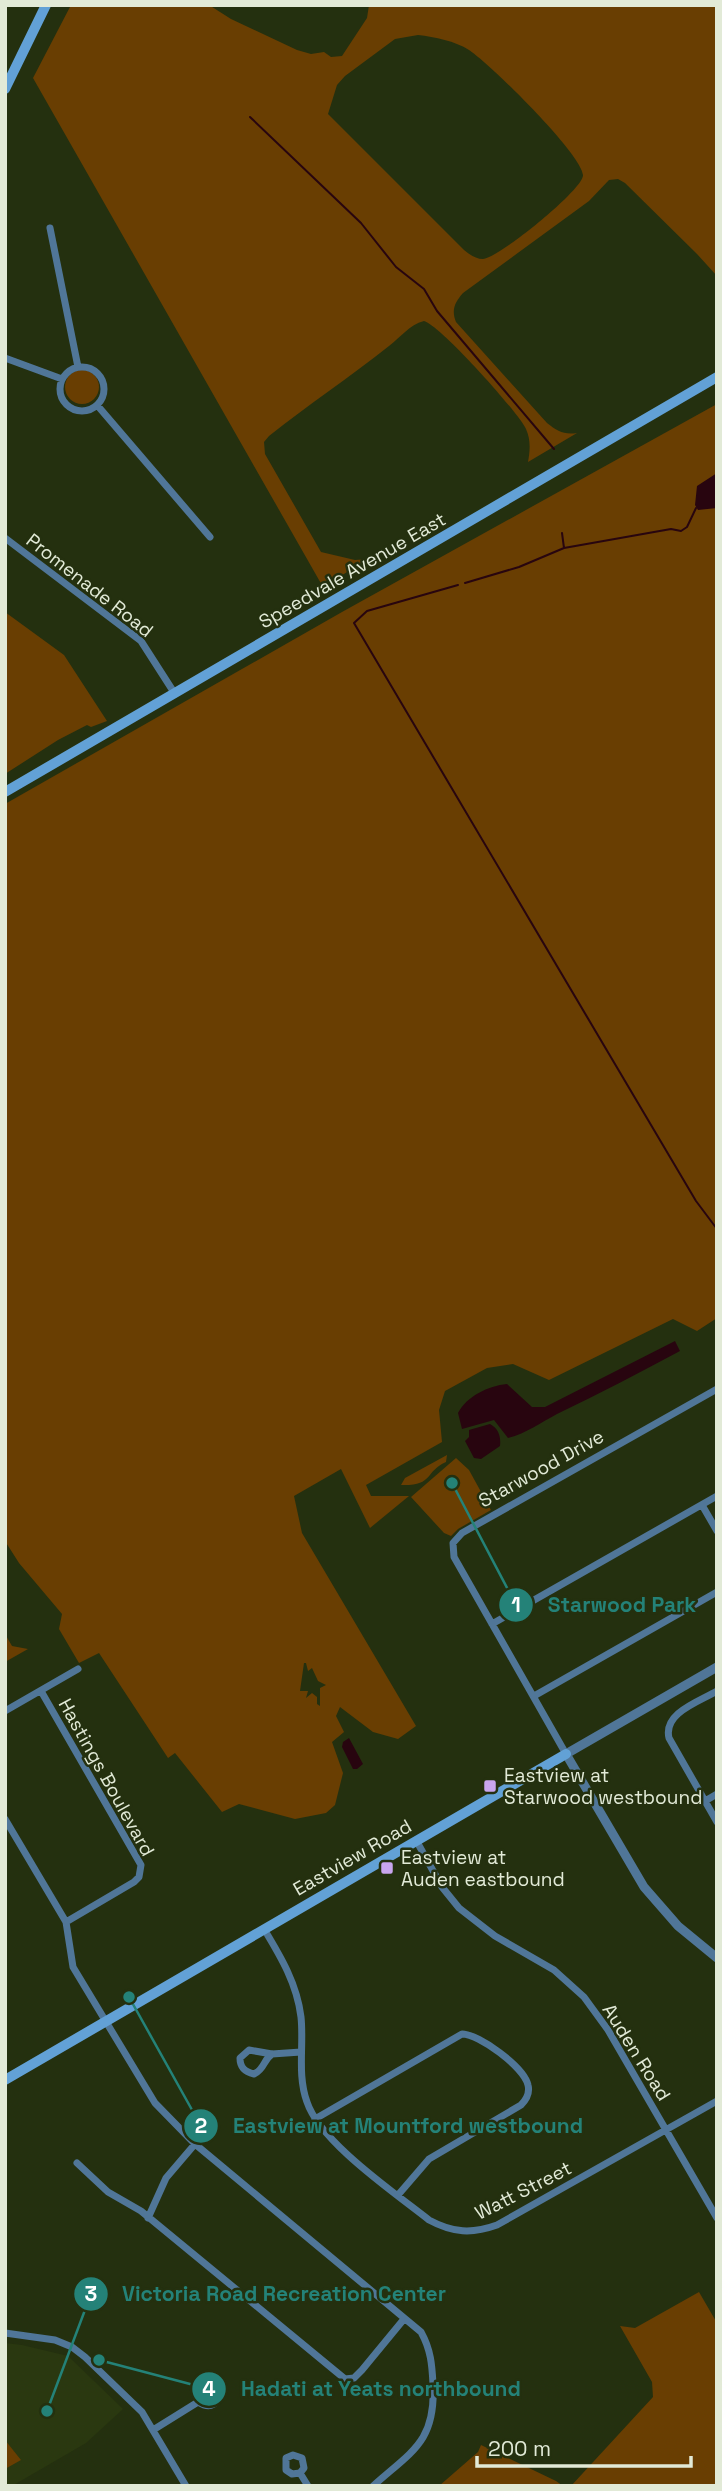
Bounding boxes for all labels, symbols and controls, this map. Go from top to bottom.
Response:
street label: Speedvale Avenue East [254,507,450,634]
street label: Promenade Road [21,528,158,643]
street label: Starwood Drive [474,1424,608,1513]
callout: Starwood Park [499,1584,710,1626]
text: 1 [511,1591,521,1618]
text: Starwood Park [548,1591,696,1618]
street label: Hastings Boulevard [53,1694,160,1861]
place label: Eastview at Starwood westbound [504,1763,702,1810]
marker: Eastview at Starwood westbound [482,1778,498,1794]
street label: Eastview Road [289,1813,416,1901]
place label: Eastview at Auden eastbound [401,1845,565,1892]
marker: Eastview at Auden eastbound [379,1860,395,1876]
street label: Auden Road [597,1999,676,2106]
callout: Eastview at Mountford westbound [184,2105,597,2147]
text: 2 [195,2112,207,2139]
text: Eastview at Mountford westbound [233,2112,583,2139]
street label: Watt Street [471,2155,576,2225]
callout: Victoria Road Recreation Center [73,2273,460,2315]
text: 3 [85,2280,97,2307]
text: Victoria Road Recreation Center [122,2280,446,2307]
callout: Hadati at Yeats northbound [192,2368,535,2410]
text: 4 [202,2375,216,2402]
text: Hadati at Yeats northbound [241,2375,521,2402]
scale bar [477,2424,690,2468]
text: 200 m [488,2435,551,2462]

